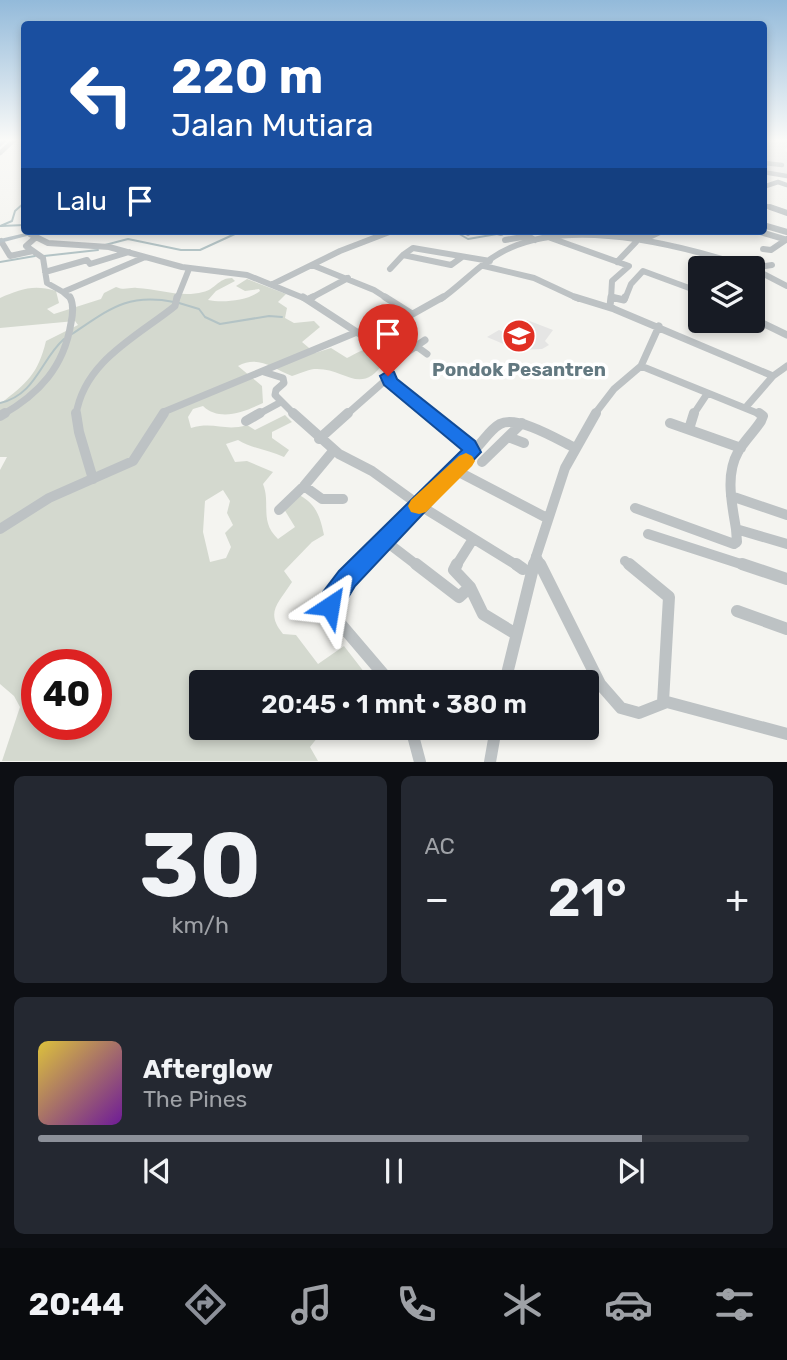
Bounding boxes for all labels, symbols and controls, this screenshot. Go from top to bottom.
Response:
text: 220 m [171,47,323,105]
icon: left [56,49,147,140]
text: Jalan Mutiara [171,106,374,144]
icon: arrive [121,182,159,220]
text: Lalu [56,186,107,217]
map controls [688,256,765,333]
button: layers [688,256,765,333]
pin [358,304,418,376]
icon: arrive [369,315,407,353]
school or university icon: Pondok Pesantren [500,317,538,355]
place label: Pondok Pesantren [432,358,606,381]
position arrow [293,569,367,643]
speed limit sign: 40 [21,649,112,740]
text: 20:45 · 1 mnt · 380 m [261,689,527,720]
text: 30 [139,811,261,919]
text: AC [425,832,455,860]
text: 21° [548,867,627,929]
text: − [425,876,449,922]
text: + [725,876,749,922]
text: km/h [172,911,229,939]
text: Afterglow [143,1054,273,1085]
text: The Pines [143,1085,247,1113]
icon: previous [138,1152,176,1190]
icon: pause [375,1152,413,1190]
icon: next [612,1152,650,1190]
icon: directions [181,1280,230,1329]
icon: music [287,1280,336,1329]
icon: phone [392,1280,441,1329]
icon: climate [498,1280,547,1329]
icon: car [604,1280,653,1329]
icon: filters [710,1280,759,1329]
text: 20:44 [28,1285,124,1323]

